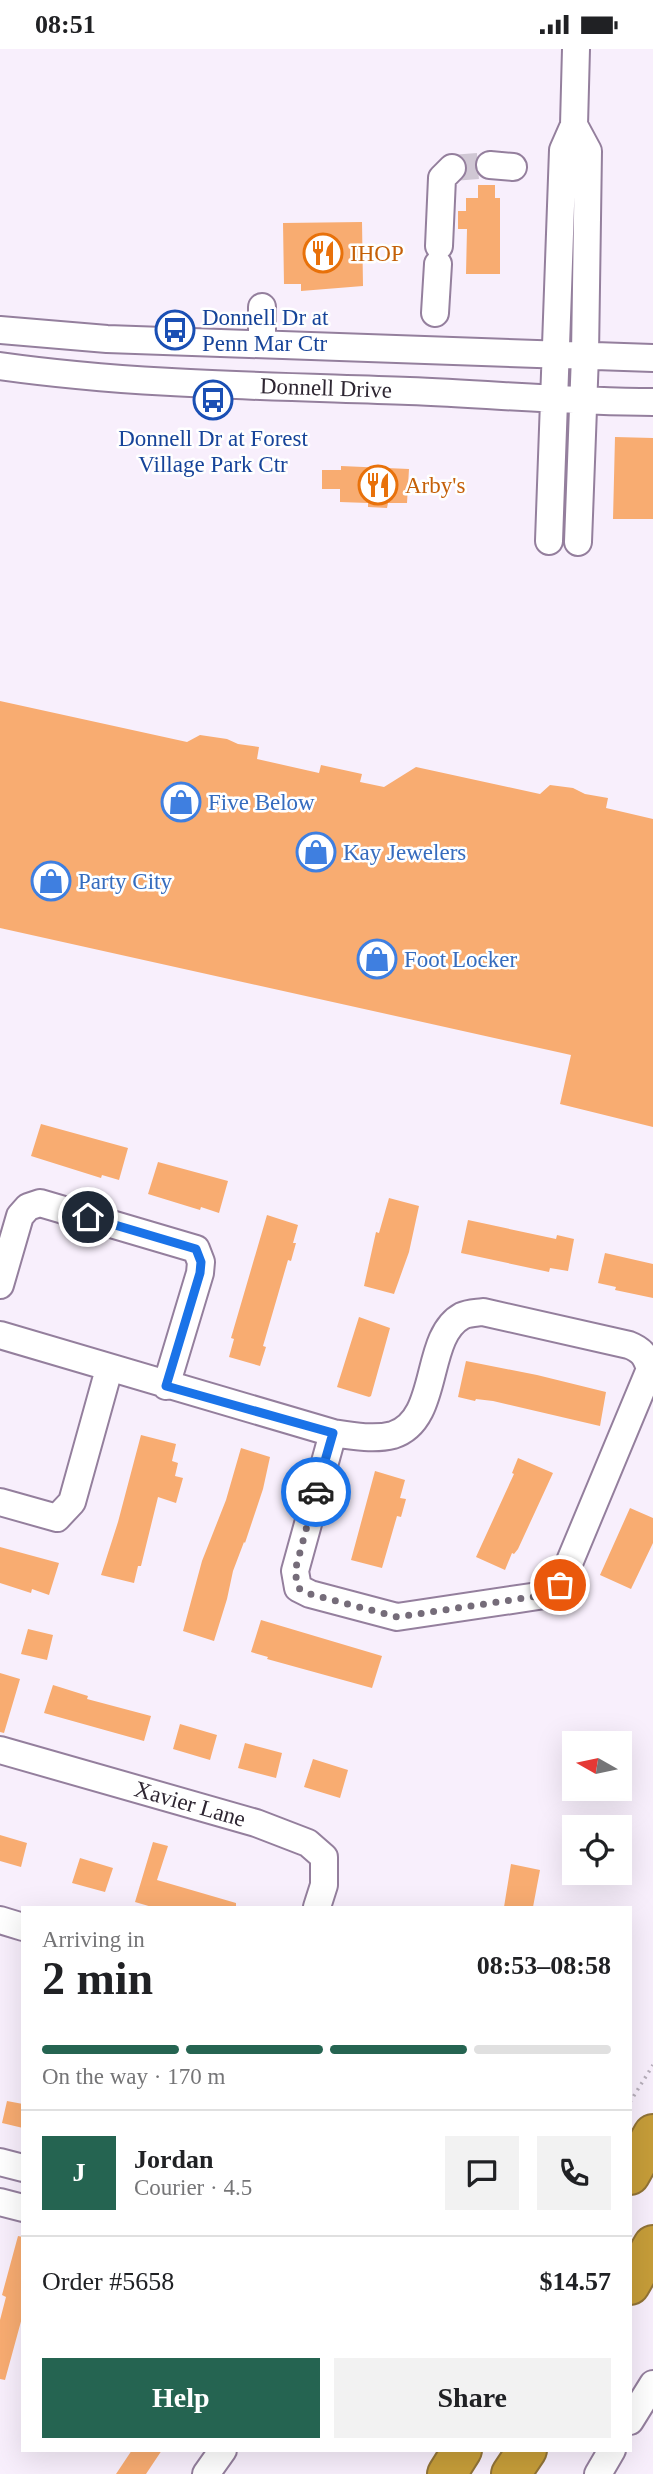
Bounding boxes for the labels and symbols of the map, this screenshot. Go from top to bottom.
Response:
restaurant icon: IHOP [302,232,344,274]
place label: IHOP [350,241,404,266]
place label: Donnell Dr at Penn Mar Ctr [202,305,329,356]
bus stop icon: Donnell Dr at Penn Mar Ctr [154,309,196,351]
street label: Donnell Drive [259,373,393,403]
bus stop icon: Donnell Dr at Forest Village Park Ctr [192,379,234,421]
place label: Donnell Dr at Forest Village Park Ctr [118,426,308,477]
restaurant icon: Arby's [357,464,399,506]
place label: Arby's [405,473,465,498]
shop icon: Five Below [160,781,202,823]
place label: Five Below [208,790,315,815]
shop icon: Kay Jewelers [295,831,337,873]
place label: Kay Jewelers [343,840,466,865]
shop icon: Party City [30,860,72,902]
place label: Party City [78,869,172,894]
shop icon: Foot Locker [356,938,398,980]
place label: Foot Locker [404,947,517,972]
pin [58,1187,118,1247]
courier [281,1457,351,1527]
pin [530,1555,590,1615]
north arrow [562,1731,632,1801]
street label: Xavier Lane [132,1776,248,1832]

